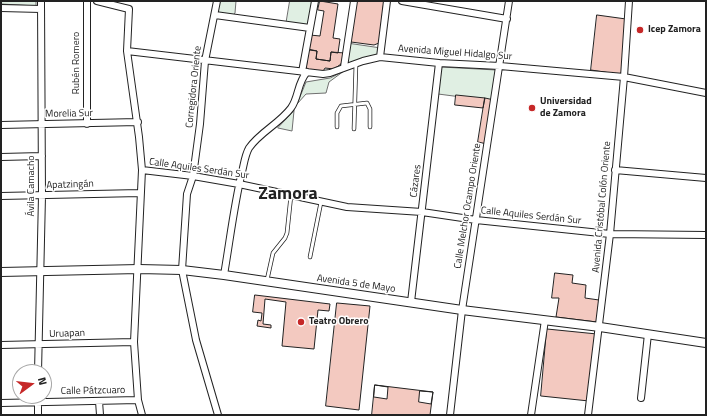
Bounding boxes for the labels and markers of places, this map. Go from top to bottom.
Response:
place label: Icep Zamora [648,24,701,36]
marker: Icep Zamora [635,25,645,35]
place label: Universidad de Zamora [540,96,592,120]
marker: Universidad de Zamora [527,103,537,113]
place label: Teatro Obrero [309,316,368,328]
marker: Teatro Obrero [296,317,306,327]

